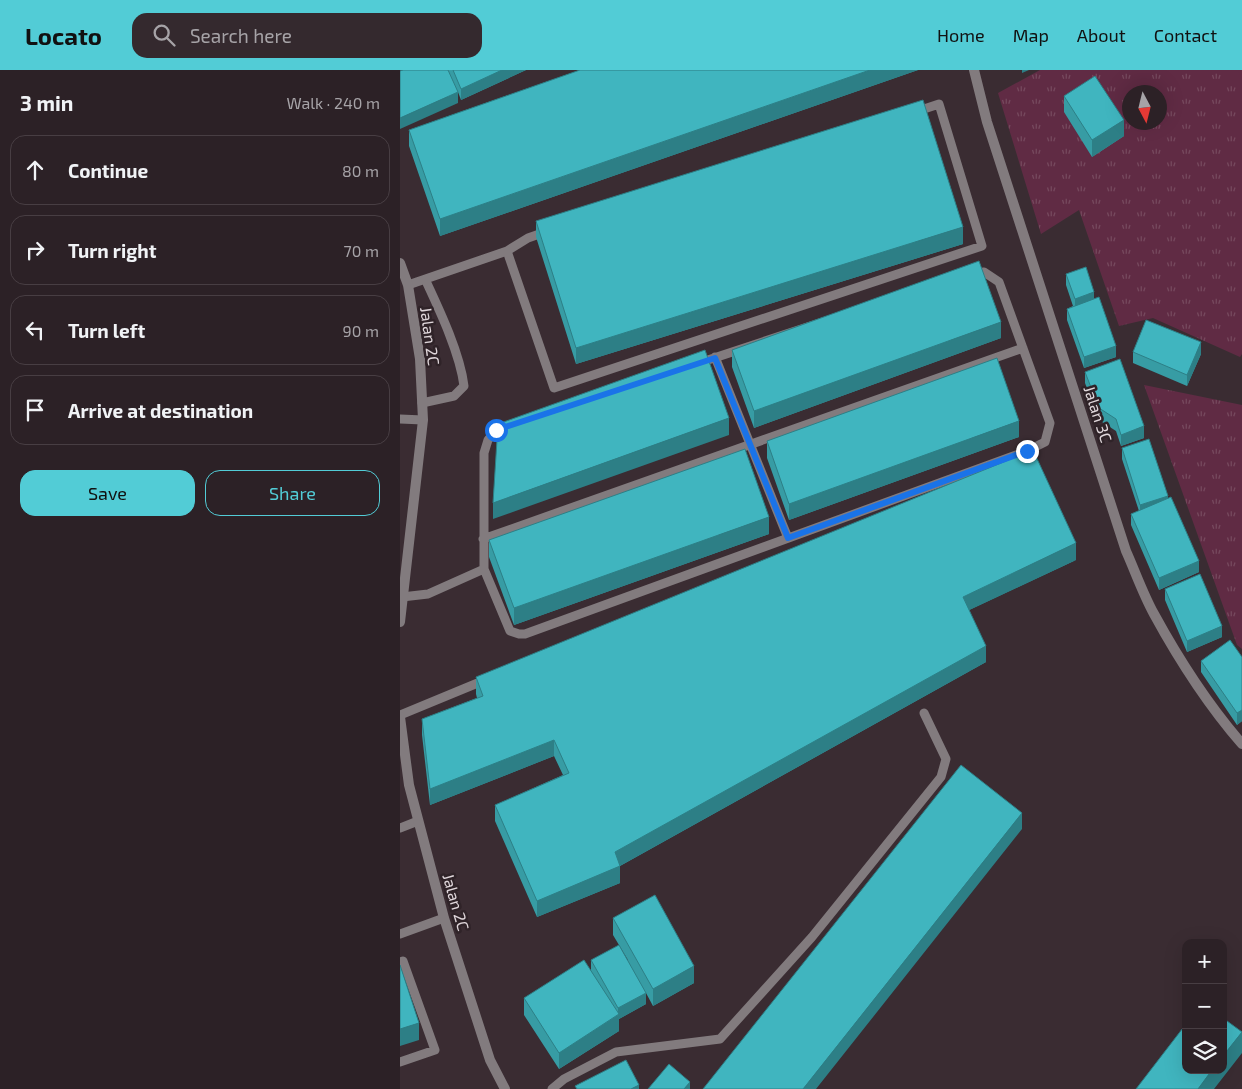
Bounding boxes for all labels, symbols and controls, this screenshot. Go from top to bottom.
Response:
search box [132,13,482,58]
text: Locato [25,21,102,50]
icon: search [150,21,178,49]
text: Search here [190,24,292,47]
text: Home [937,24,985,46]
text: Map [1013,24,1049,46]
text: About [1077,24,1126,46]
text: Contact [1154,24,1217,46]
north arrow [1122,85,1167,130]
text: 3 min [20,90,73,115]
text: Walk · 240 m [287,93,380,112]
icon: ahead [21,156,49,184]
text: Continue [68,159,148,182]
text: 80 m [342,161,379,180]
icon: right [21,236,49,264]
text: Turn right [68,239,156,262]
text: 70 m [344,241,379,260]
street label: Jalan 2C [417,306,444,366]
icon: left [21,316,49,344]
text: Turn left [68,319,145,342]
text: 90 m [343,321,379,340]
street label: Jalan 3C [1080,383,1117,445]
icon: arrive [21,396,49,424]
text: Arrive at destination [68,399,253,422]
route start [485,419,508,442]
route end [1016,440,1039,463]
button: Save [20,470,195,516]
button: Share [205,470,380,516]
street label: Jalan 2C [439,871,474,933]
map controls [1182,939,1227,1074]
button: + [1182,939,1227,984]
button: − [1182,984,1227,1029]
button: layers [1182,1029,1227,1074]

